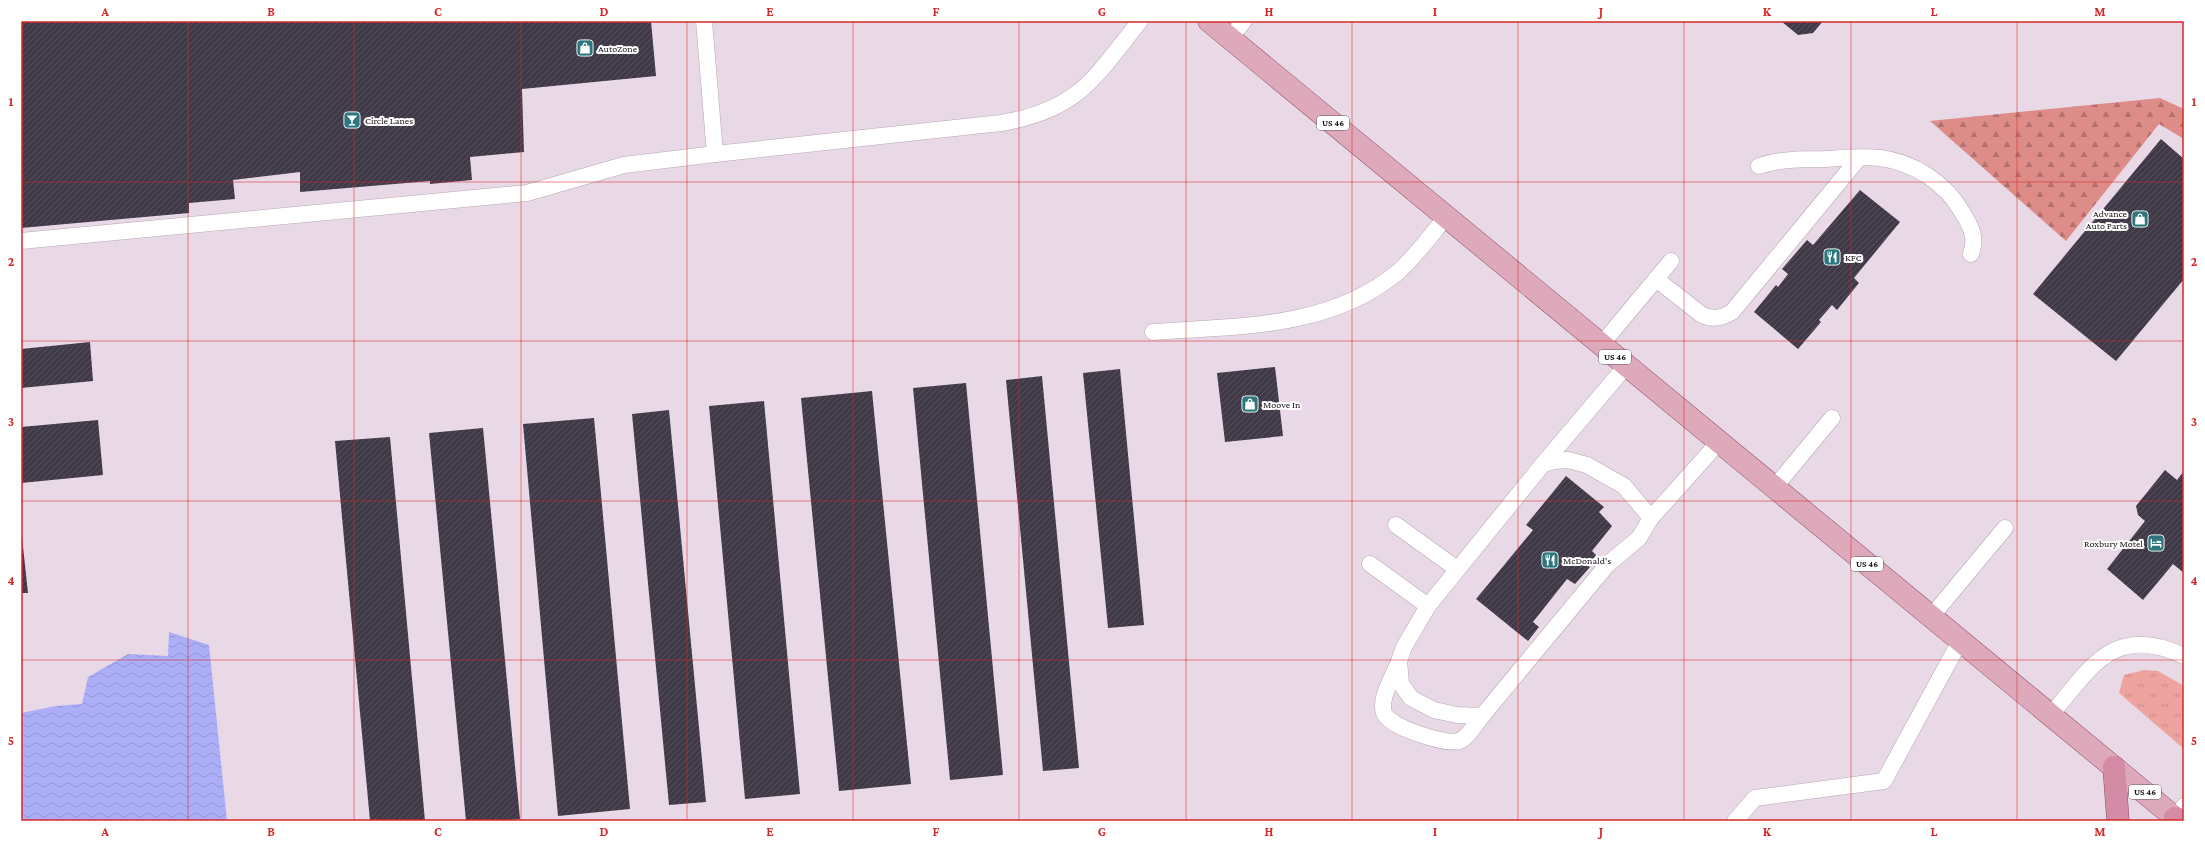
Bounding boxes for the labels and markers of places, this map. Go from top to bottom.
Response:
shop icon: AutoZone [575,38,595,58]
place label: AutoZone [598,43,638,54]
bar icon: Circle Lanes [342,110,362,130]
place label: Circle Lanes [365,115,413,126]
place label: Advance Auto Parts [2086,208,2128,231]
shop icon: Advance Auto Parts [2130,209,2150,229]
restaurant icon: KFC [1822,247,1842,267]
place label: KFC [1845,252,1862,263]
shop icon: Moove In [1240,394,1260,414]
place label: Moove In [1263,399,1301,410]
hotel icon: Roxbury Motel [2146,533,2166,553]
place label: Roxbury Motel [2084,538,2143,549]
restaurant icon: McDonald's [1540,550,1560,570]
place label: McDonald's [1563,555,1611,566]

